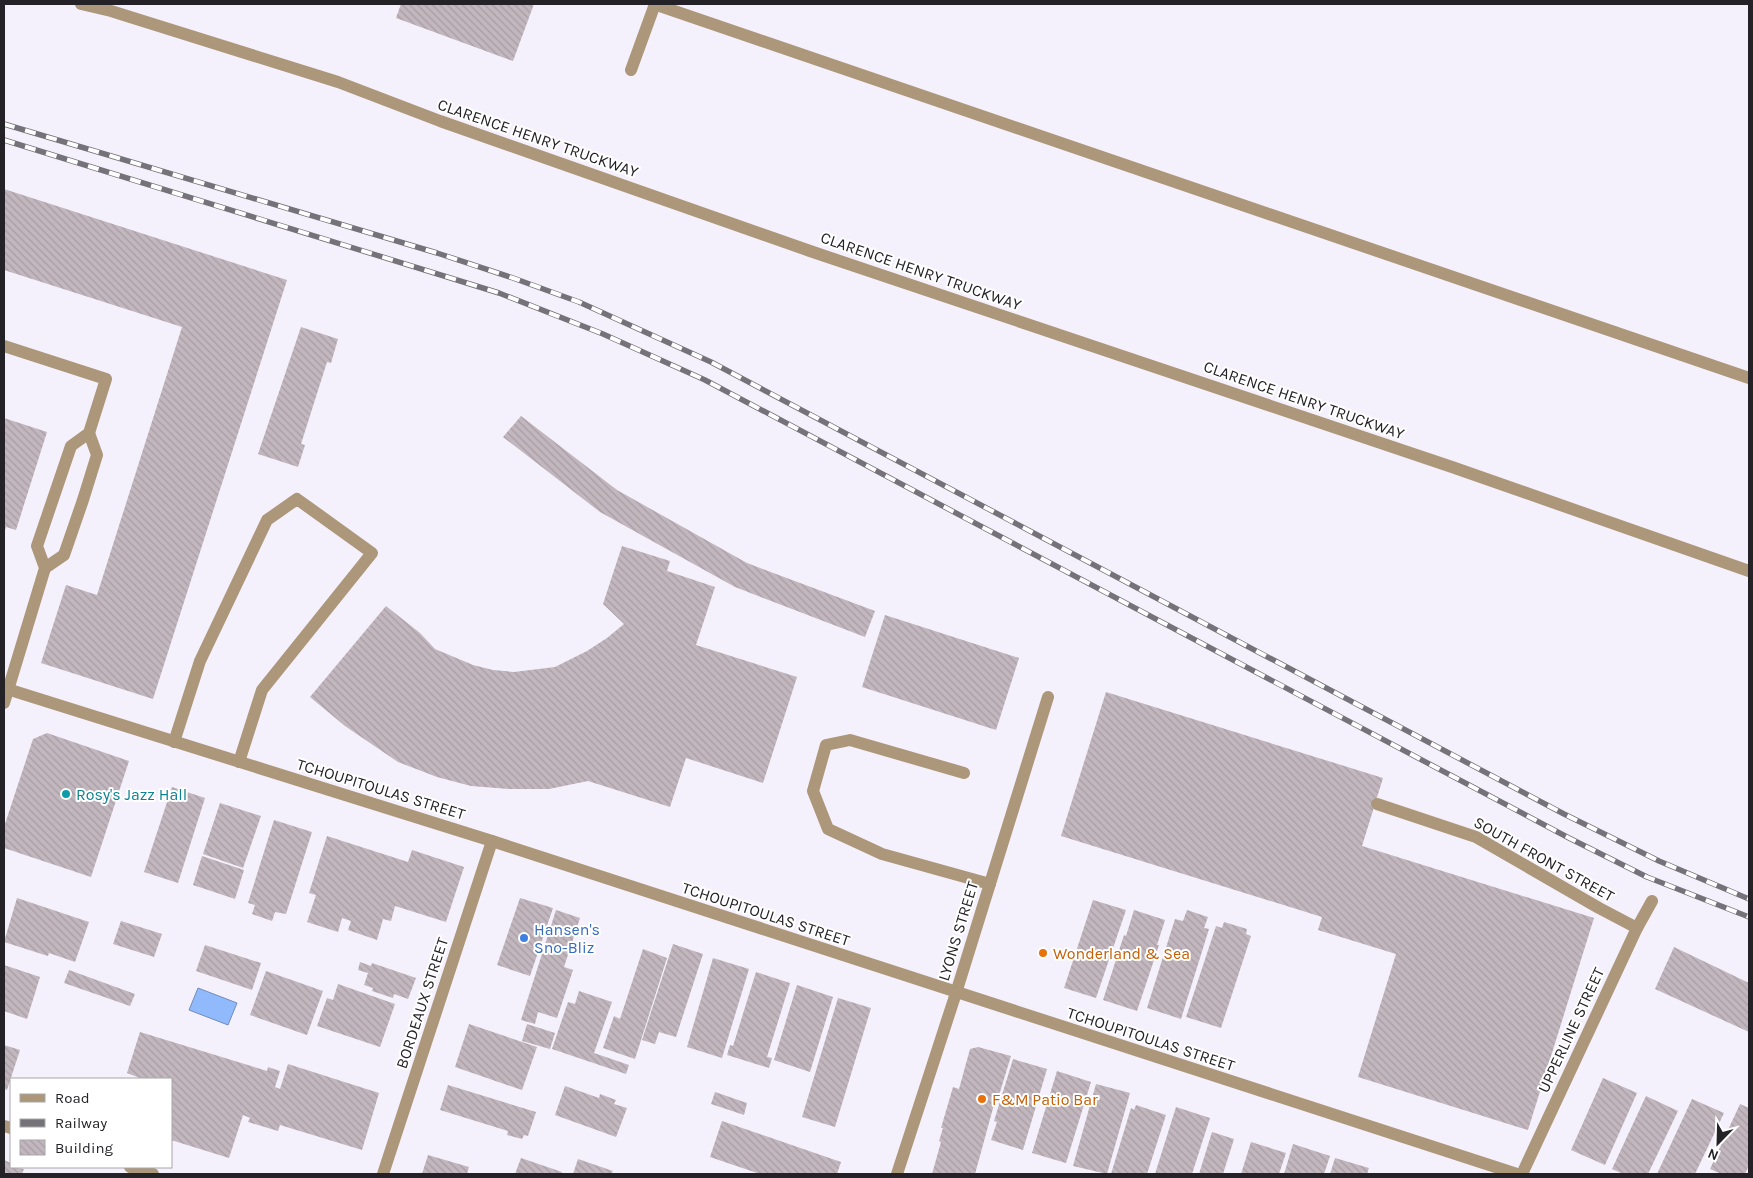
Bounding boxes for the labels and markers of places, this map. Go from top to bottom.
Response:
place label: Rosy's Jazz Hall [76,785,187,804]
marker: Rosy's Jazz Hall [60,788,72,800]
place label: Hansen's Sno-Bliz [534,920,600,957]
marker: Hansen's Sno-Bliz [518,932,530,944]
place label: Wonderland & Sea [1053,944,1190,963]
marker: Wonderland & Sea [1037,947,1049,959]
place label: F&M Patio Bar [992,1090,1098,1109]
marker: F&M Patio Bar [976,1093,988,1105]

